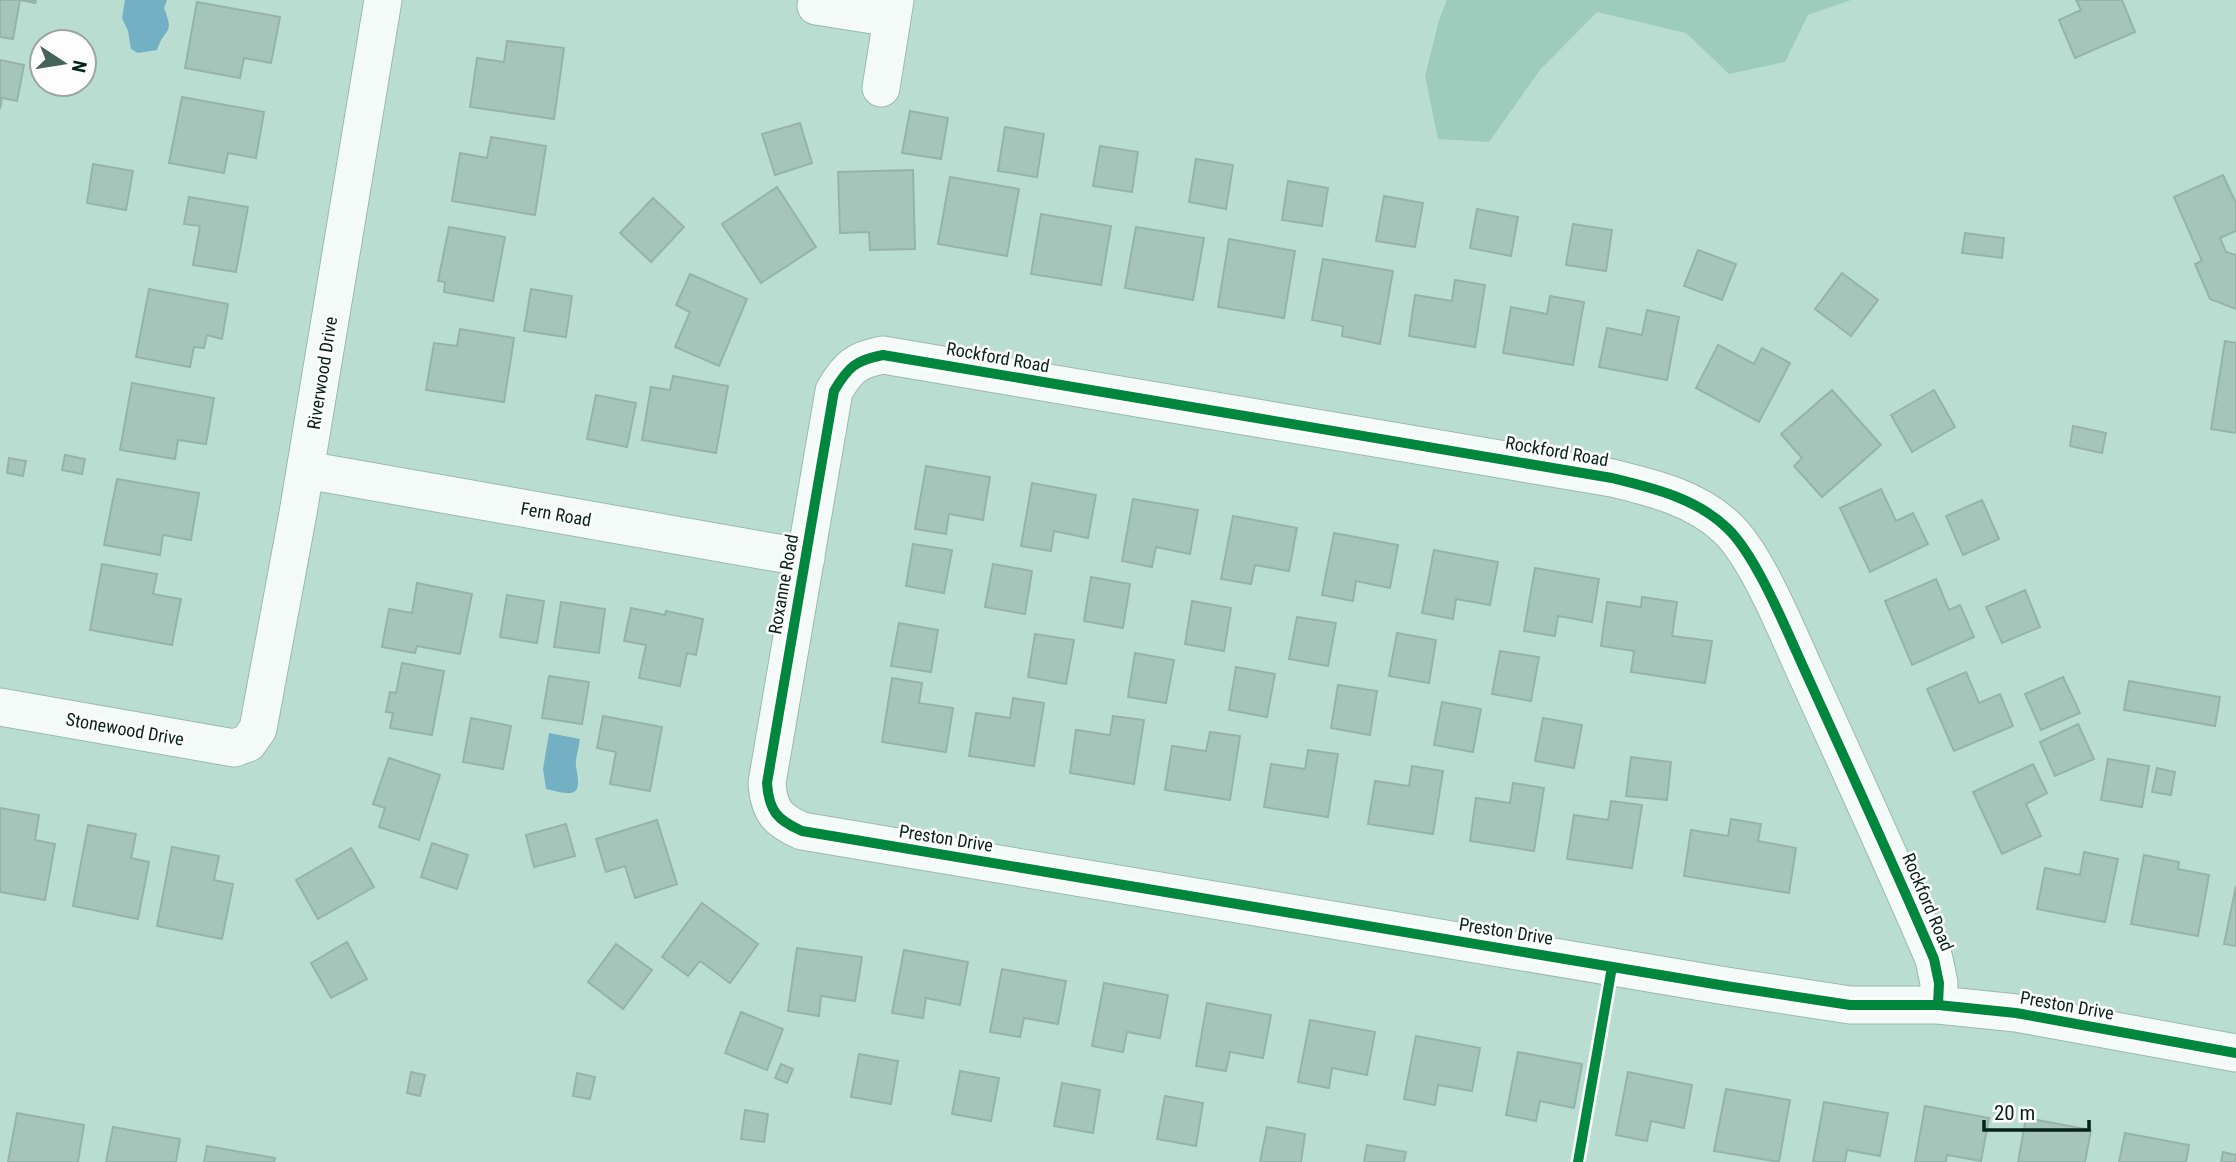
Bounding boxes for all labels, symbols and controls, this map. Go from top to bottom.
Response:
north arrow [28,28,98,98]
text: N [67,58,92,75]
street label: Riverwood Drive [303,315,341,431]
street label: Rockford Road [945,338,1051,376]
street label: Rockford Road [1504,432,1610,470]
street label: Fern Road [519,497,593,531]
street label: Roxanne Road [764,532,802,636]
street label: Stonewood Drive [64,708,186,750]
street label: Preston Drive [897,820,995,856]
street label: Rockford Road [1898,850,1958,954]
street label: Preston Drive [1457,913,1555,949]
street label: Preston Drive [2018,986,2116,1024]
scale bar [1984,1088,2089,1132]
text: 20 m [1994,1101,2035,1125]

